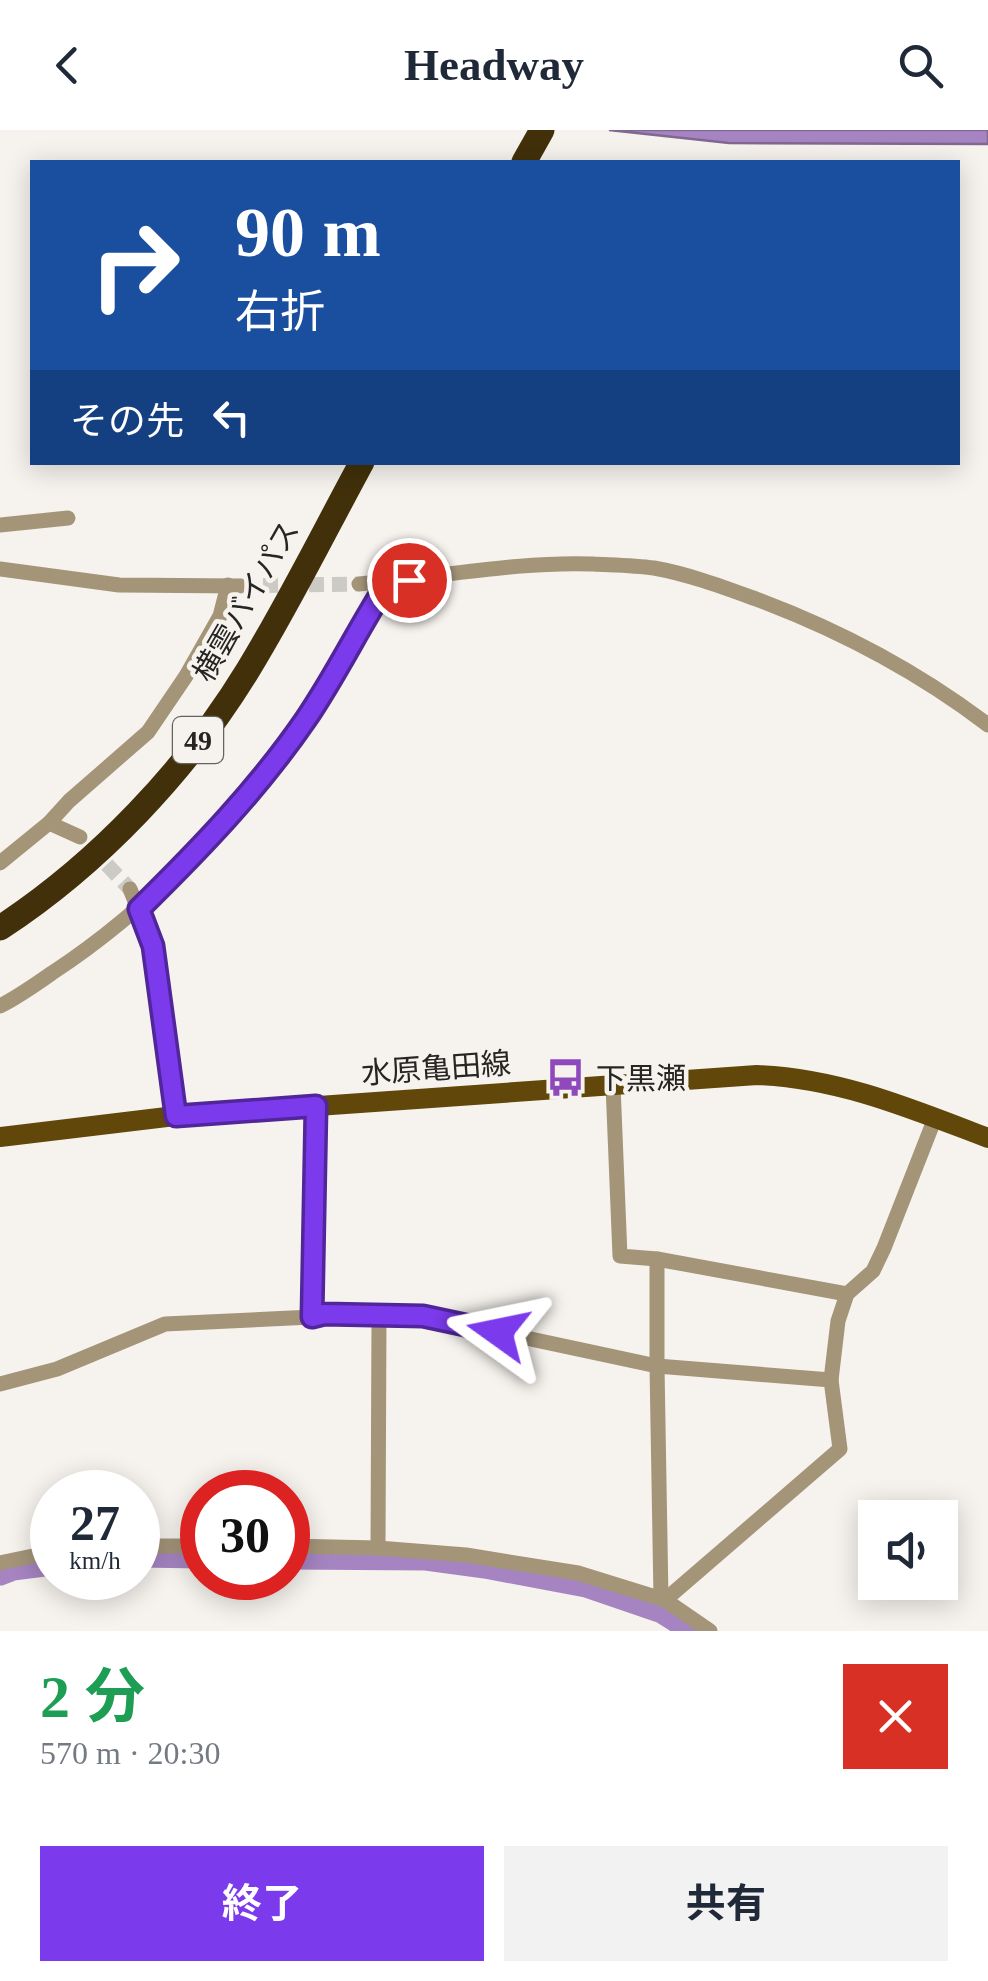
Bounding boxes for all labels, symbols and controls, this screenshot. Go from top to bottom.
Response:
icon: back [40,38,95,93]
icon: search [893,38,948,93]
text: Headway [404,40,584,90]
text: 90 m [235,194,381,271]
icon: right [70,200,200,330]
text: 右折 [235,287,325,337]
icon: left [204,390,259,445]
text: その先 [70,400,184,442]
street label: 横雲バイパス [187,515,305,687]
pin [367,538,452,623]
icon: arrive [382,553,437,608]
road number: 49 [173,717,223,763]
street label: 水原亀田線 [360,1046,512,1090]
bus stop icon: 下黒瀬 [545,1057,587,1099]
place label: 下黒瀬 [596,1062,686,1095]
position arrow [446,1280,550,1384]
speed limit sign: 30 [180,1470,310,1600]
text: 27 [70,1495,120,1551]
map controls [858,1500,958,1600]
button: sound [858,1500,958,1600]
text: km/h [69,1547,121,1574]
text: 2 分 [40,1664,145,1730]
button: close [843,1664,948,1769]
text: 570 m · 20:30 [40,1735,220,1771]
button: 終了 [40,1846,484,1961]
button: 共有 [504,1846,948,1961]

